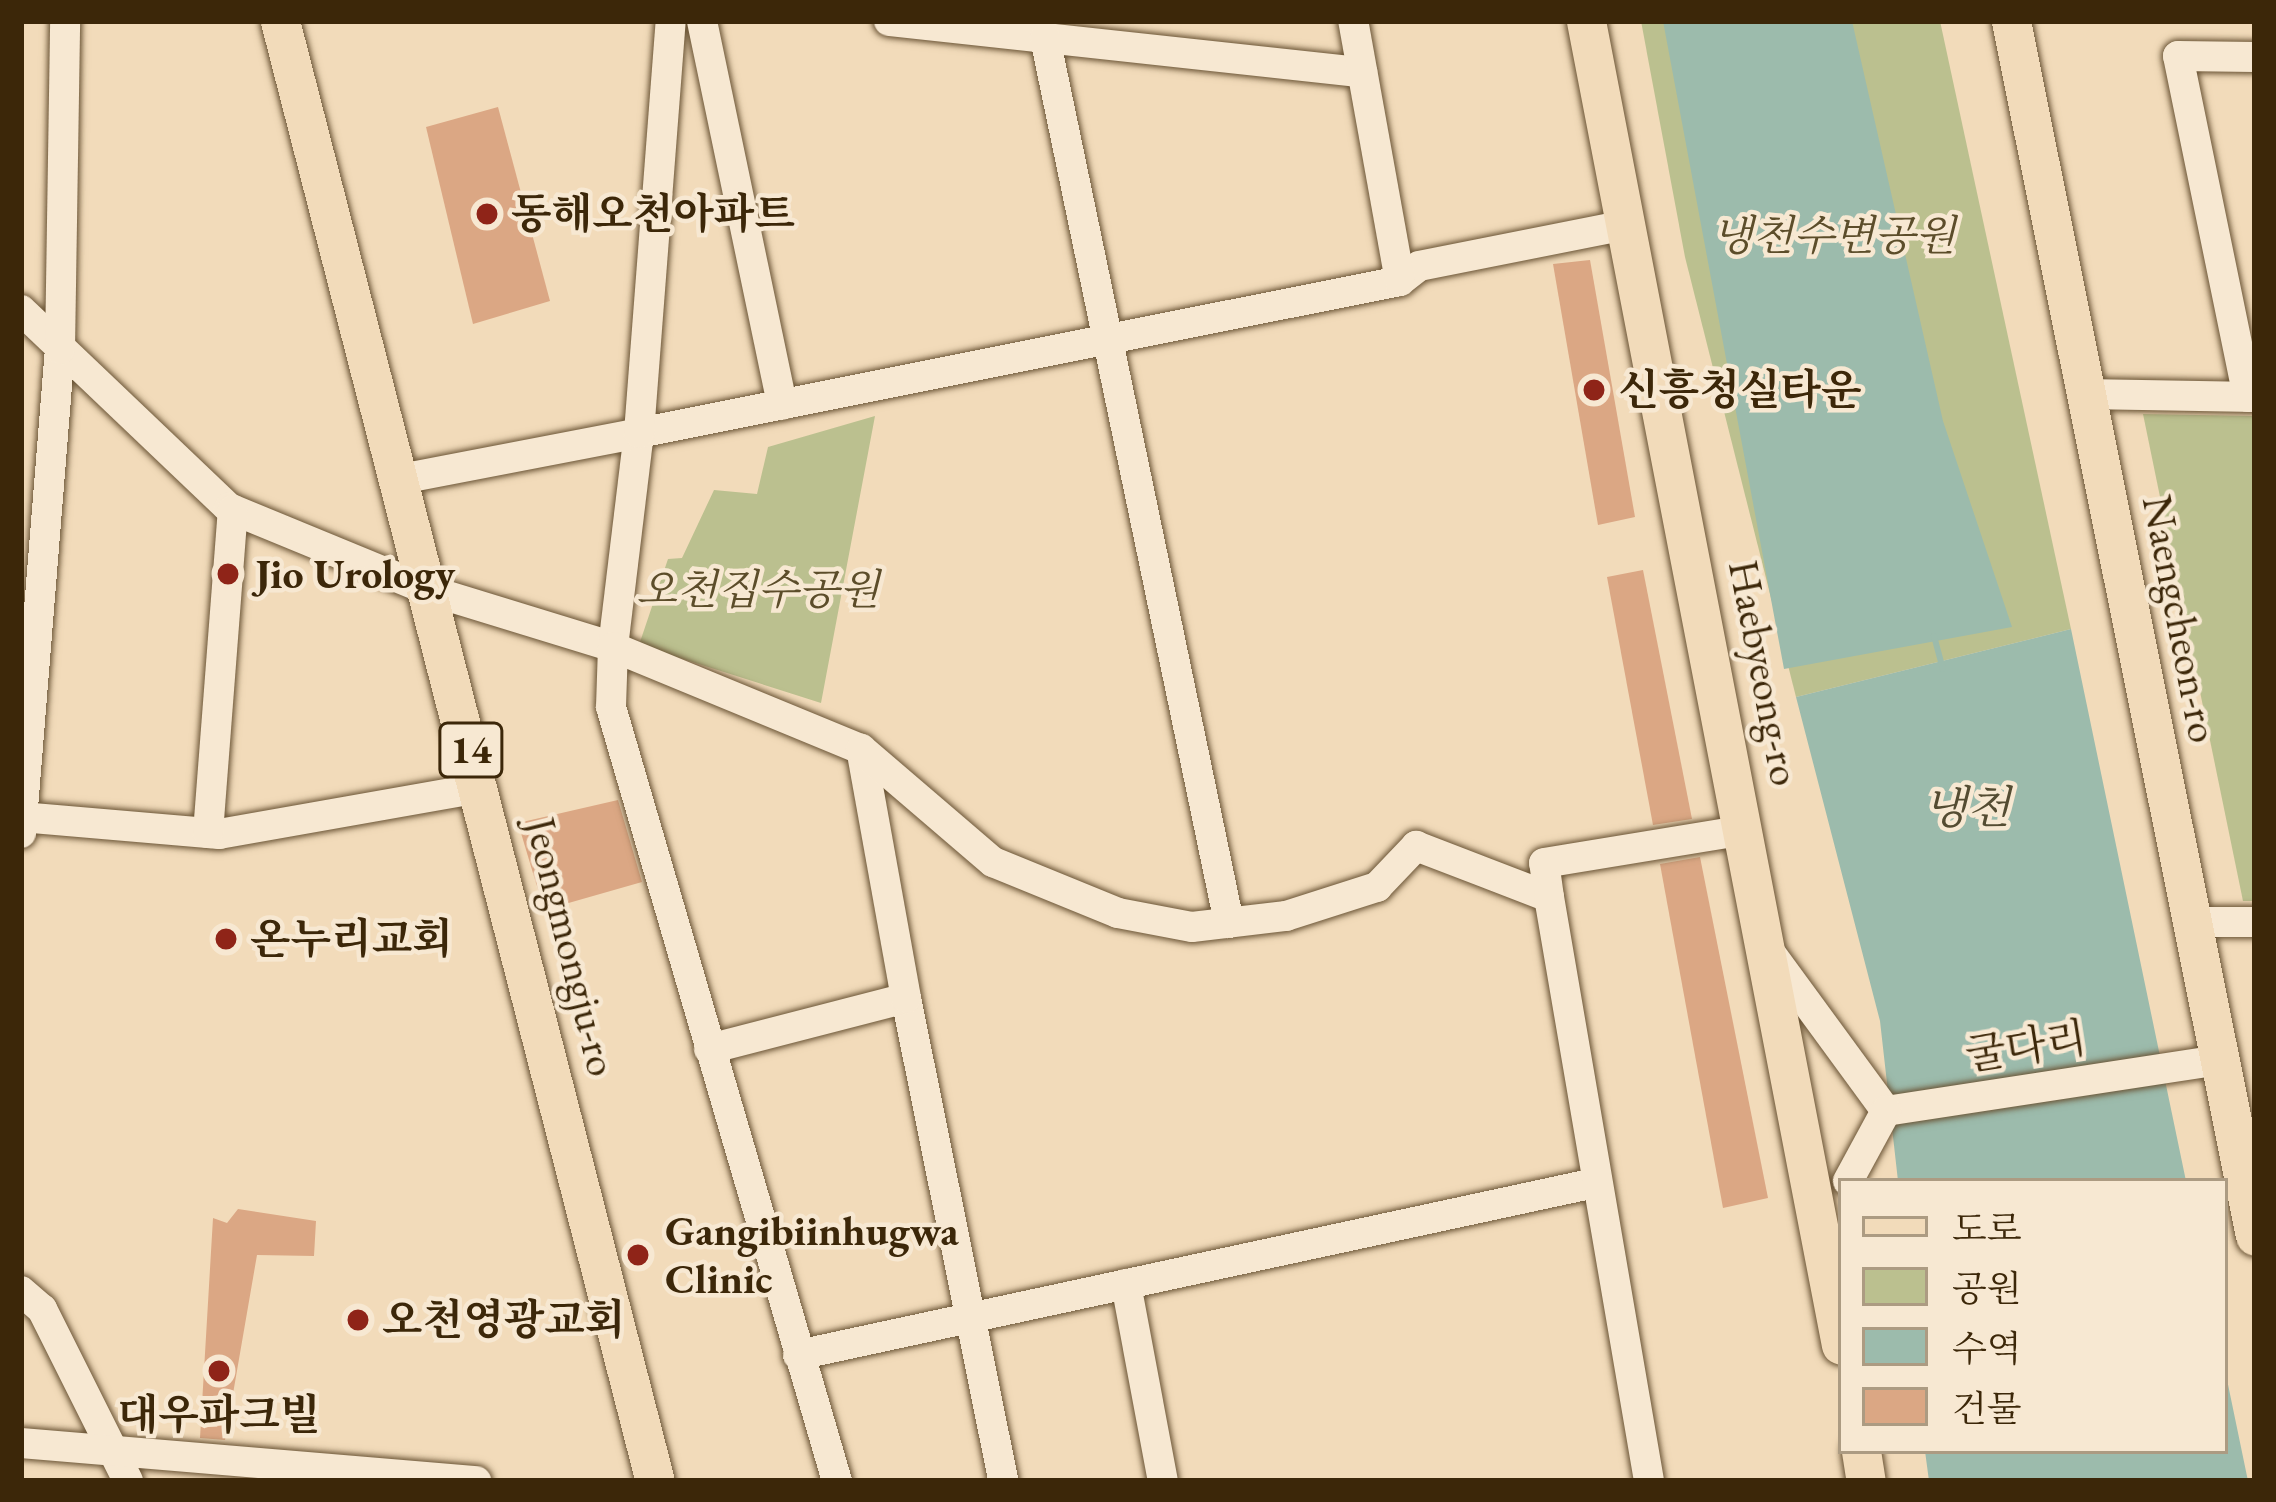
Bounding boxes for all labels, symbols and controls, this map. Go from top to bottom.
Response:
place label: 동해오천아파트 [511,189,795,239]
marker: 동해오천아파트 [474,201,500,227]
park label: 냉천수변공원 [1712,211,1956,261]
place label: 신흥청실타운 [1618,365,1861,415]
marker: 신흥청실타운 [1581,377,1607,403]
street label: Naengcheon-ro [2131,491,2229,747]
place label: Jio Urology [255,549,455,599]
street label: Haebyeong-ro [1717,556,1811,790]
marker: Jio Urology [212,558,244,590]
park label: 오천집수공원 [636,565,880,615]
road number: 14 [438,717,504,783]
water label: 냉천 [1924,781,2010,835]
street label: Jeongmongju-ro [515,813,627,1081]
place label: 온누리교회 [250,914,453,964]
marker: 온누리교회 [213,926,239,952]
street label: 굴다리 [1962,1013,2090,1081]
legend [1838,1178,2228,1454]
text: 도로 [1952,1205,2022,1252]
place label: Gangibiinhugwa Clinic [665,1206,959,1304]
marker: Gangibiinhugwa Clinic [622,1239,654,1271]
text: 공원 [1952,1265,2022,1312]
place label: 오천영광교회 [382,1295,625,1345]
marker: 오천영광교회 [345,1307,371,1333]
text: 수역 [1952,1325,2022,1372]
marker: 대우파크빌 [206,1358,232,1384]
text: 건물 [1952,1385,2022,1432]
place label: 대우파크빌 [118,1390,320,1440]

